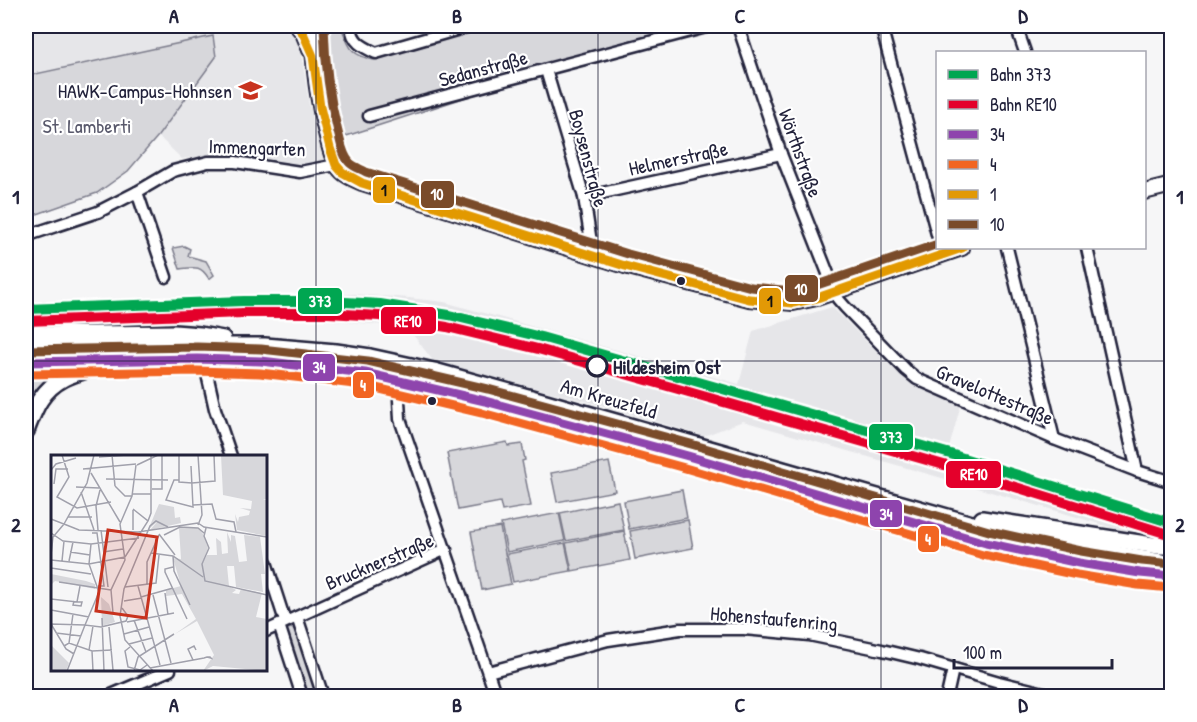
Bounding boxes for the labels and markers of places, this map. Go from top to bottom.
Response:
place label: HAWK-Campus-Hohnsen [58,77,232,104]
school or university icon: HAWK-Campus-Hohnsen [237,77,263,103]
unlabelled marker [675,275,687,287]
place label: Hildesheim Ost [613,353,721,380]
marker: Hildesheim Ost [586,355,608,377]
unlabelled marker [426,395,438,407]

